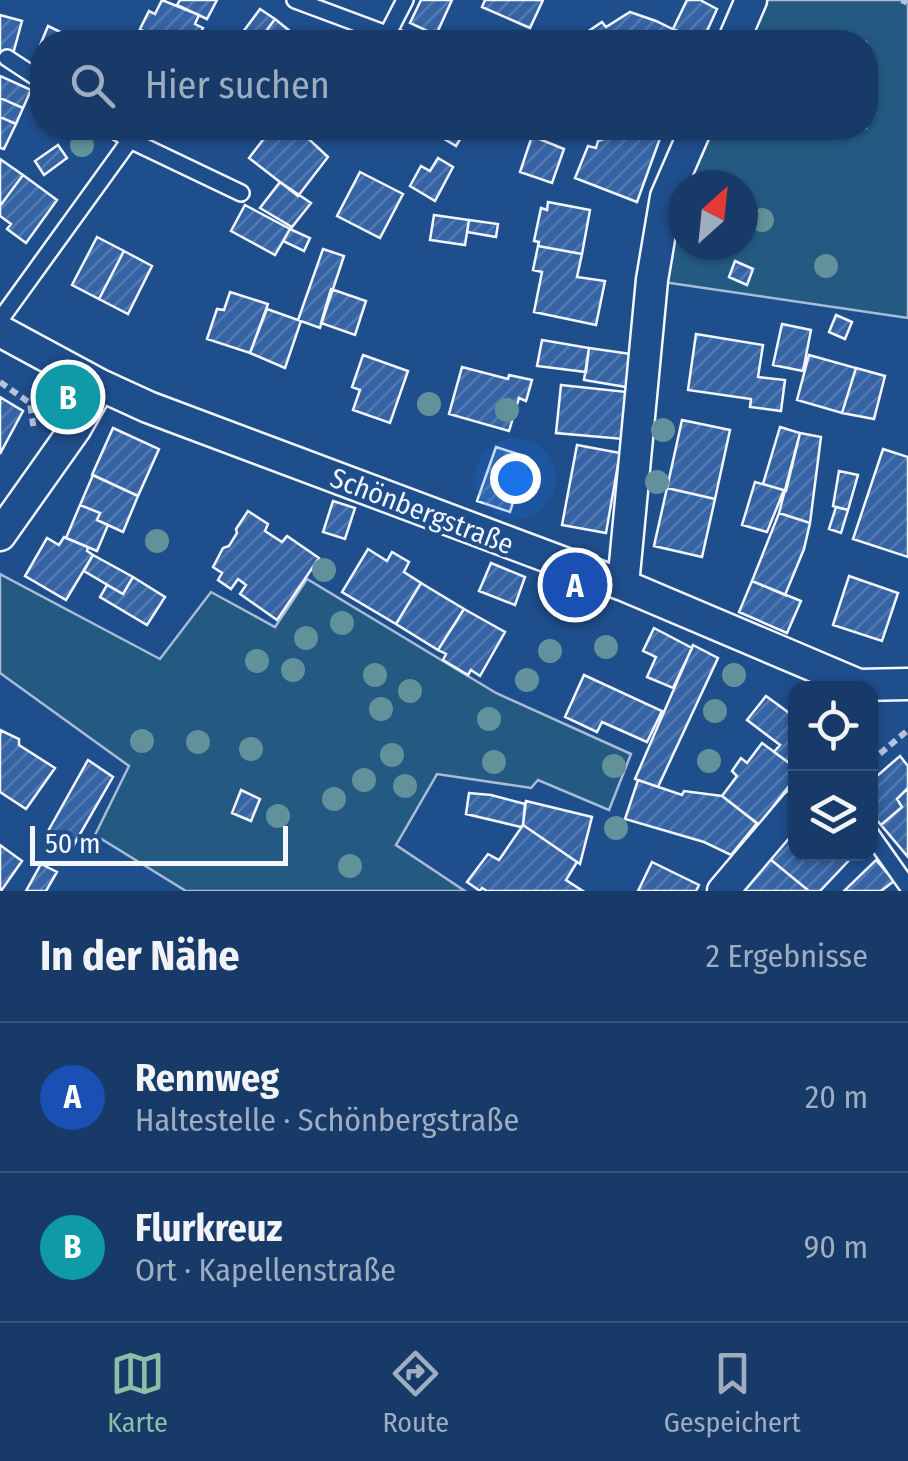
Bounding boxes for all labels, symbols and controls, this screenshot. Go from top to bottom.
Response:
search box [30,30,878,140]
icon: search [65,58,120,113]
text: Hier suchen [145,62,330,108]
north arrow [668,170,758,260]
pin: B [36,360,100,434]
your location [490,453,541,504]
street label: Schönbergstraße [326,461,518,561]
pin: A [542,548,608,622]
map controls [788,681,878,861]
button: locate [788,681,878,771]
button: layers [788,771,878,861]
scale bar [30,821,288,866]
text: 50 m [45,827,101,860]
text: In der Nähe [40,931,240,981]
text: 2 Ergebnisse [706,937,868,975]
text: Rennweg [135,1055,279,1101]
text: A [64,1078,81,1116]
text: 20 m [805,1078,868,1116]
text: Haltestelle · Schönbergstraße [135,1101,519,1139]
text: Flurkreuz [135,1205,282,1251]
text: B [64,1228,81,1266]
text: 90 m [804,1228,868,1266]
text: Ort · Kapellenstraße [135,1251,396,1289]
tab: Karte [107,1346,168,1439]
tab: Route [382,1346,449,1439]
tab: Gespeichert [664,1346,801,1439]

